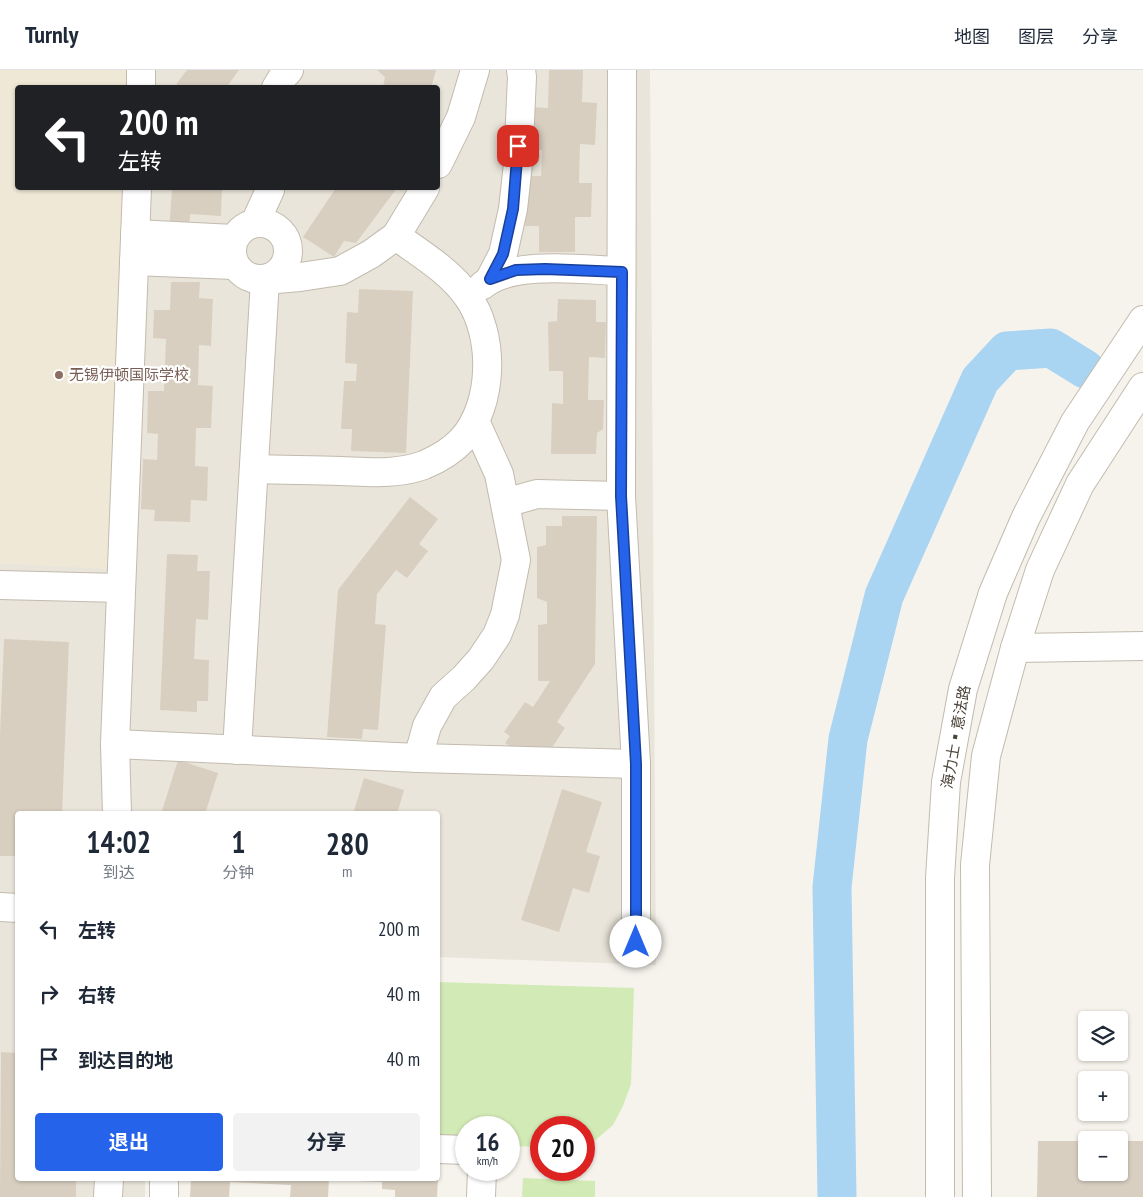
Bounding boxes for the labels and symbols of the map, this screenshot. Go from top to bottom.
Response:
pin [497,125,539,167]
place label: 无锡伊顿国际学校 [69,365,189,384]
marker: 无锡伊顿国际学校 [53,369,65,381]
street label: 海力士▪意法路 [937,684,974,790]
position arrow [609,915,661,967]
speed limit sign: 20 [530,1116,595,1181]

